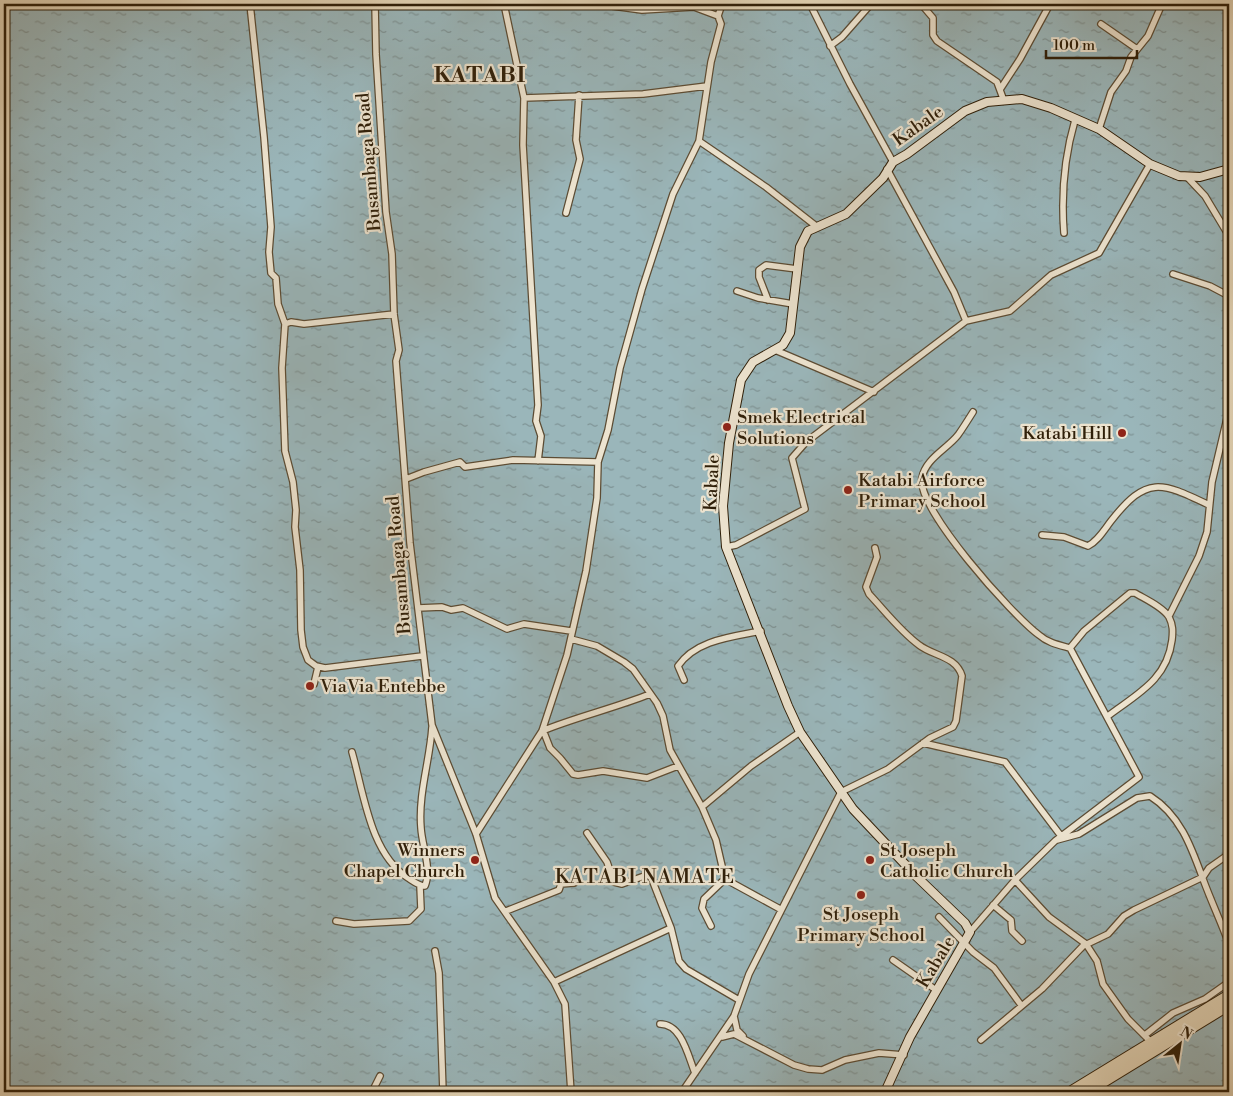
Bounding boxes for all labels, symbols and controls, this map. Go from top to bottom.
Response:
scale bar [1046,28,1137,60]
text: 100 m [1053,36,1095,55]
district label: KATABI [434,62,526,89]
street label: Busambaga Road [351,91,387,233]
street label: Kabale [888,100,948,152]
place label: Smek Electrical Solutions [737,406,866,450]
marker: Smek Electrical Solutions [721,421,733,433]
place label: Katabi Hill [1022,422,1113,445]
marker: Katabi Hill [1116,427,1128,439]
street label: Kabale [699,454,725,512]
place label: Katabi Airforce Primary School [858,469,986,513]
marker: Katabi Airforce Primary School [842,484,854,496]
street label: Busambaga Road [381,494,417,636]
place label: ViaVia Entebbe [319,675,446,698]
marker: ViaVia Entebbe [304,680,316,692]
place label: Winners Chapel Church [344,839,465,883]
place label: St Joseph Catholic Church [880,839,1014,883]
marker: Winners Chapel Church [469,854,481,866]
marker: St Joseph Catholic Church [864,854,876,866]
district label: KATABI NAMATE [555,865,735,890]
marker: St Joseph Primary School [855,889,867,901]
place label: St Joseph Primary School [797,903,926,947]
street label: Kabale [912,932,960,992]
north arrow [1156,1018,1206,1068]
text: N [1177,1023,1195,1044]

